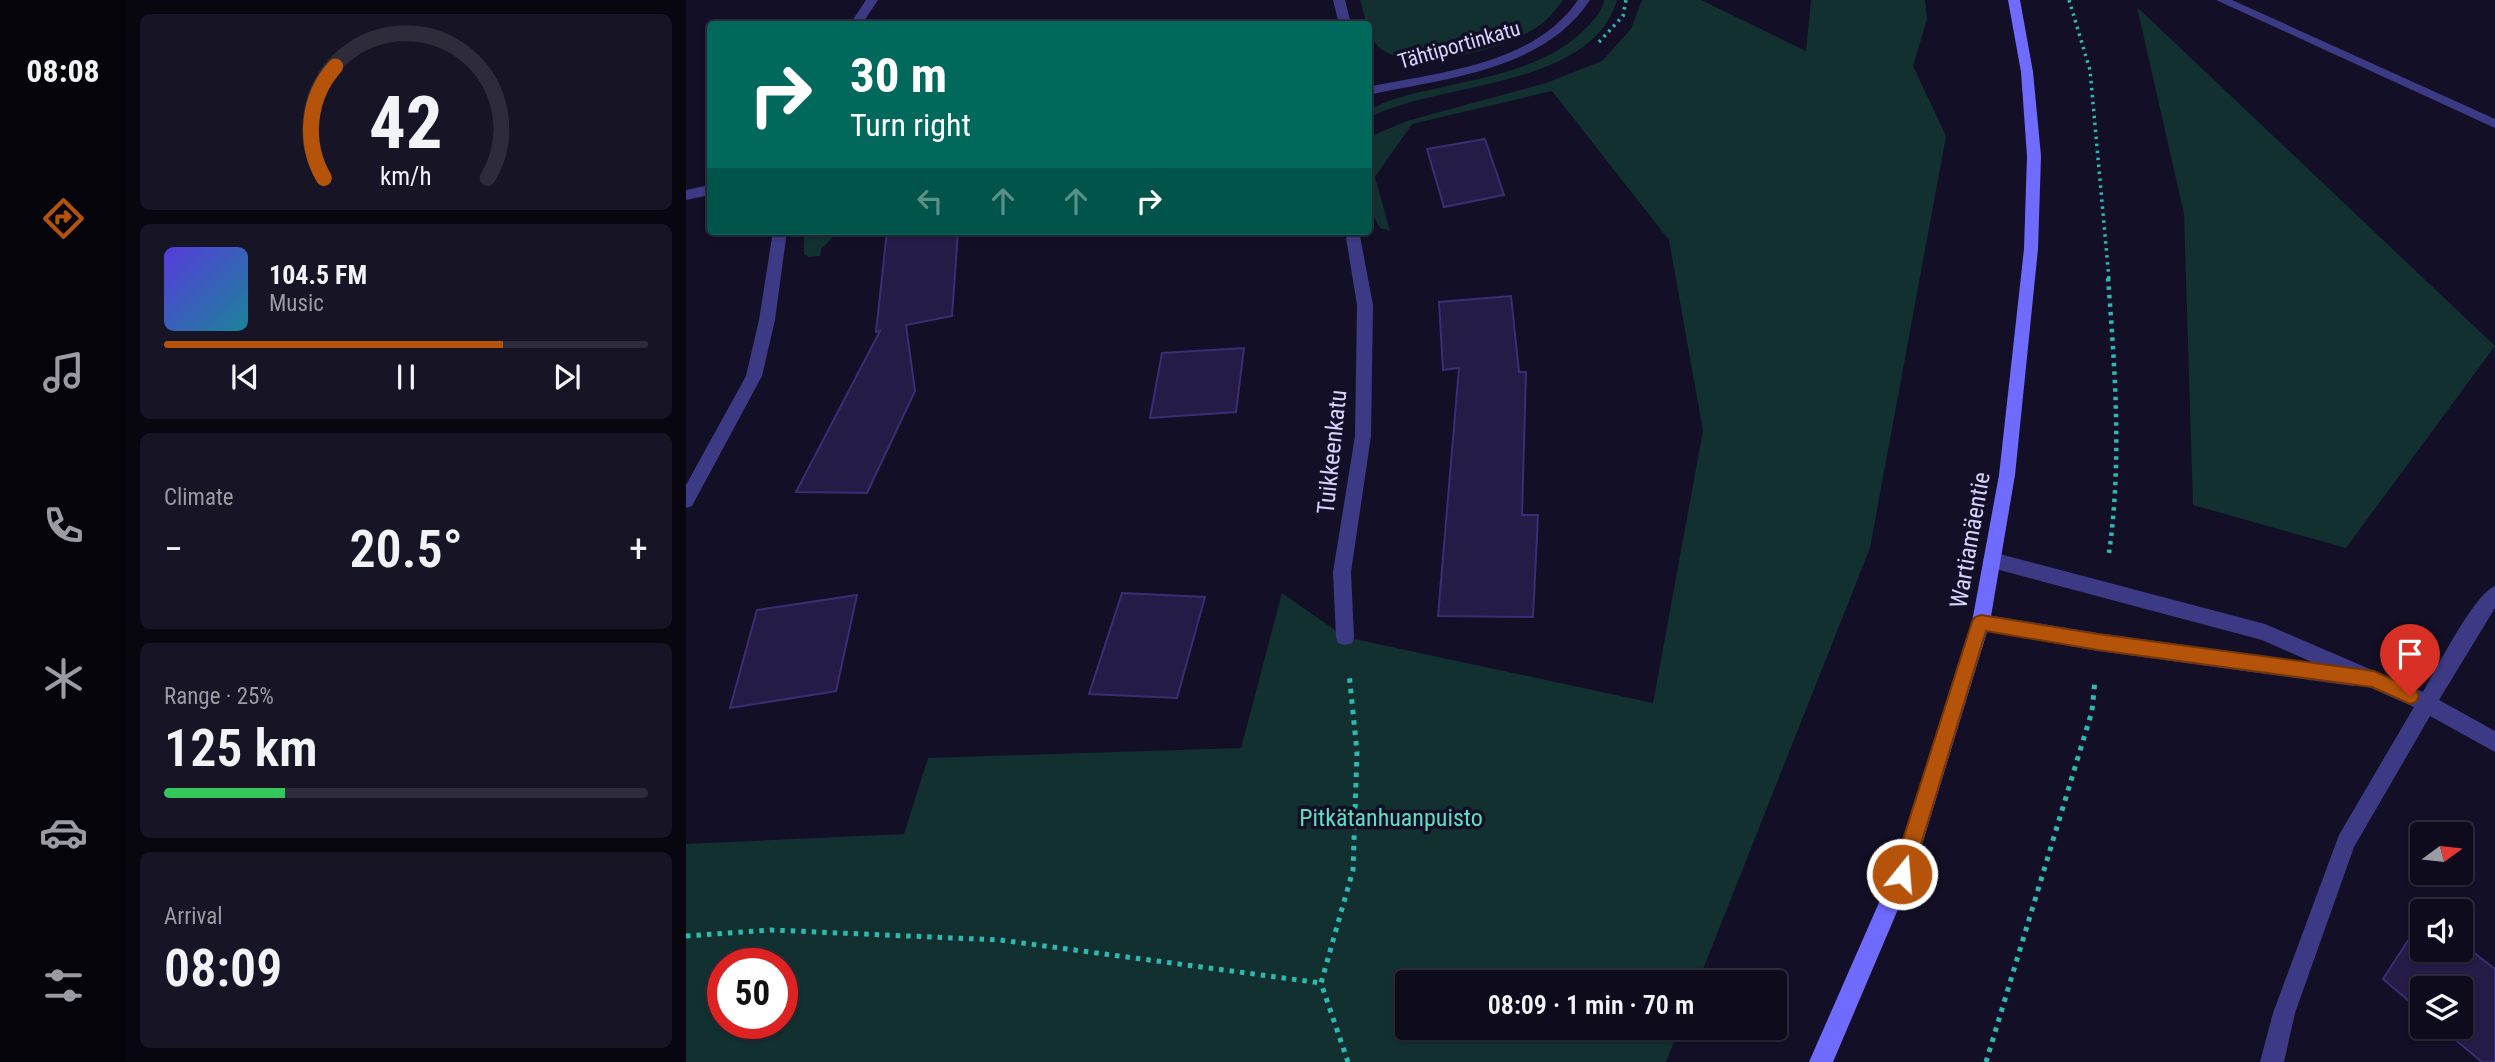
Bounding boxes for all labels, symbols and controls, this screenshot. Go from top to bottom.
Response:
street label: Tähtiportinkatu [1395,16,1523,74]
text: 30 m [850,47,947,104]
icon: right [735,49,826,140]
text: 08:08 [26,52,100,90]
text: 42 [369,80,443,166]
text: Turn right [850,106,971,144]
text: km/h [380,162,432,191]
icon: left [911,182,949,220]
icon: ahead [984,182,1022,220]
icon: ahead [1057,182,1095,220]
icon: right [1130,182,1168,220]
icon: directions [39,194,88,243]
text: 104.5 FM [269,260,367,290]
text: Music [269,290,324,317]
icon: music [39,348,88,397]
icon: previous [226,358,264,396]
icon: pause [387,358,425,396]
icon: next [548,358,586,396]
street label: Tuikkeenkatu [1312,388,1352,516]
street label: Wartiamäentie [1944,470,1996,610]
text: Climate [164,484,234,511]
icon: phone [39,501,88,550]
text: 20.5° [349,519,463,580]
text: − [164,527,183,571]
text: + [629,527,648,571]
pin [2380,624,2440,696]
icon: arrive [2391,635,2429,673]
icon: climate [39,654,88,703]
text: Range · 25% [164,683,274,710]
text: 125 km [164,718,318,779]
park label: Pitkätanhuanpuisto [1299,804,1483,832]
icon: car [39,808,88,857]
north arrow [2410,822,2473,886]
map controls [2410,822,2473,1039]
position arrow [1865,837,1939,911]
button: sound [2410,899,2473,962]
text: Arrival [164,903,223,930]
text: 08:09 [164,938,282,999]
speed limit sign: 50 [707,948,798,1039]
icon: filters [39,961,88,1010]
button: layers [2410,976,2473,1039]
text: 08:09 · 1 min · 70 m [1488,990,1694,1020]

